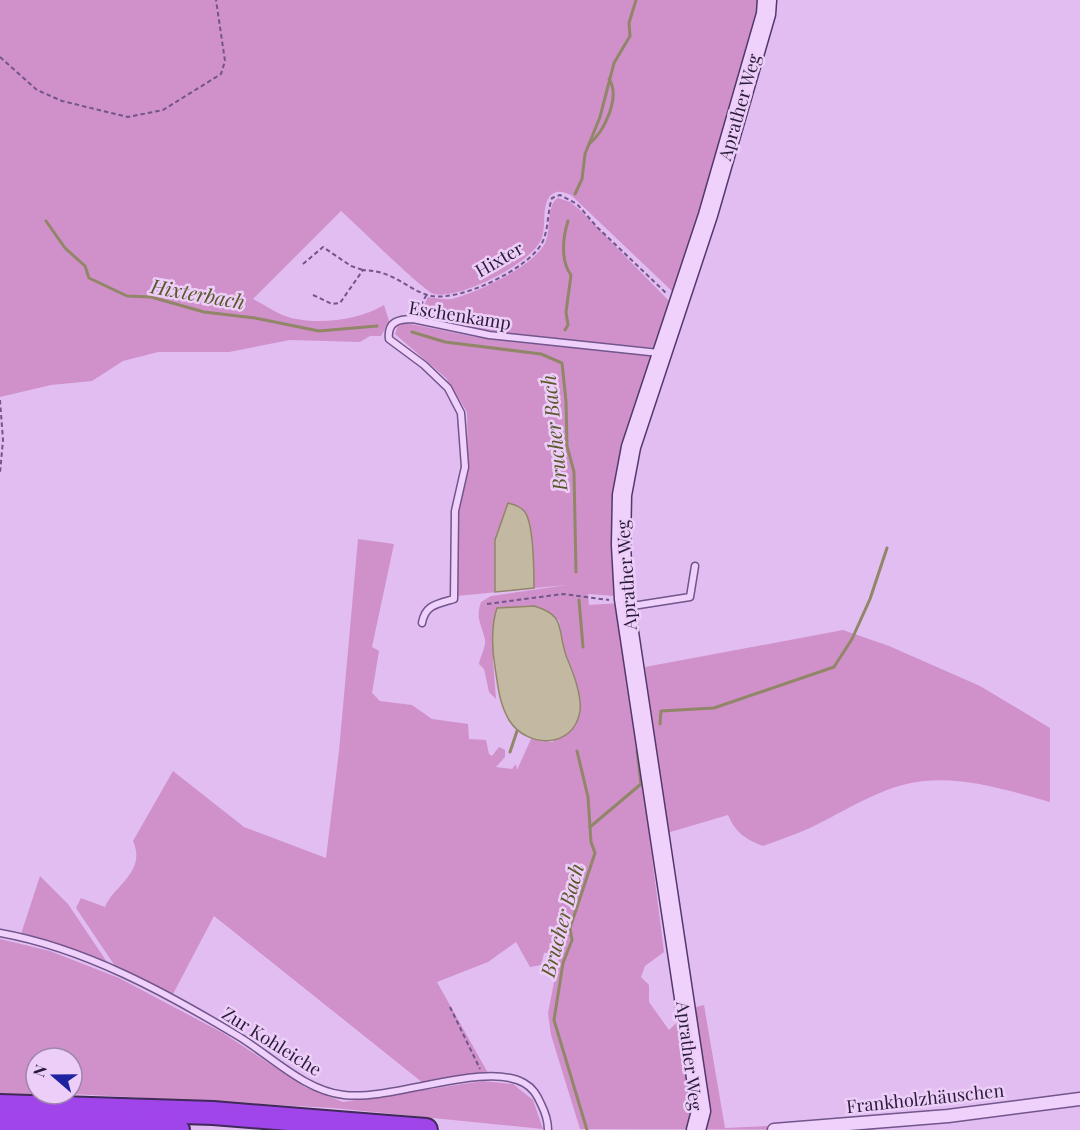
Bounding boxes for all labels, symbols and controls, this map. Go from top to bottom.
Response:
street label: Aprather Weg [712,50,766,164]
street label: Hixter [471,236,527,282]
water label: Hixterbach [148,271,247,315]
street label: Eschenkamp [407,295,513,335]
water label: Brucher Bach [533,374,573,493]
street label: Aprather Weg [610,519,642,632]
water label: Brucher Bach [533,860,589,981]
street label: Aprather Weg [671,999,709,1113]
street label: Zur Kohleiche [218,1001,326,1081]
north arrow [24,1046,84,1106]
text: N [28,1061,51,1080]
street label: Frankholzhäuschen [845,1078,1005,1118]

